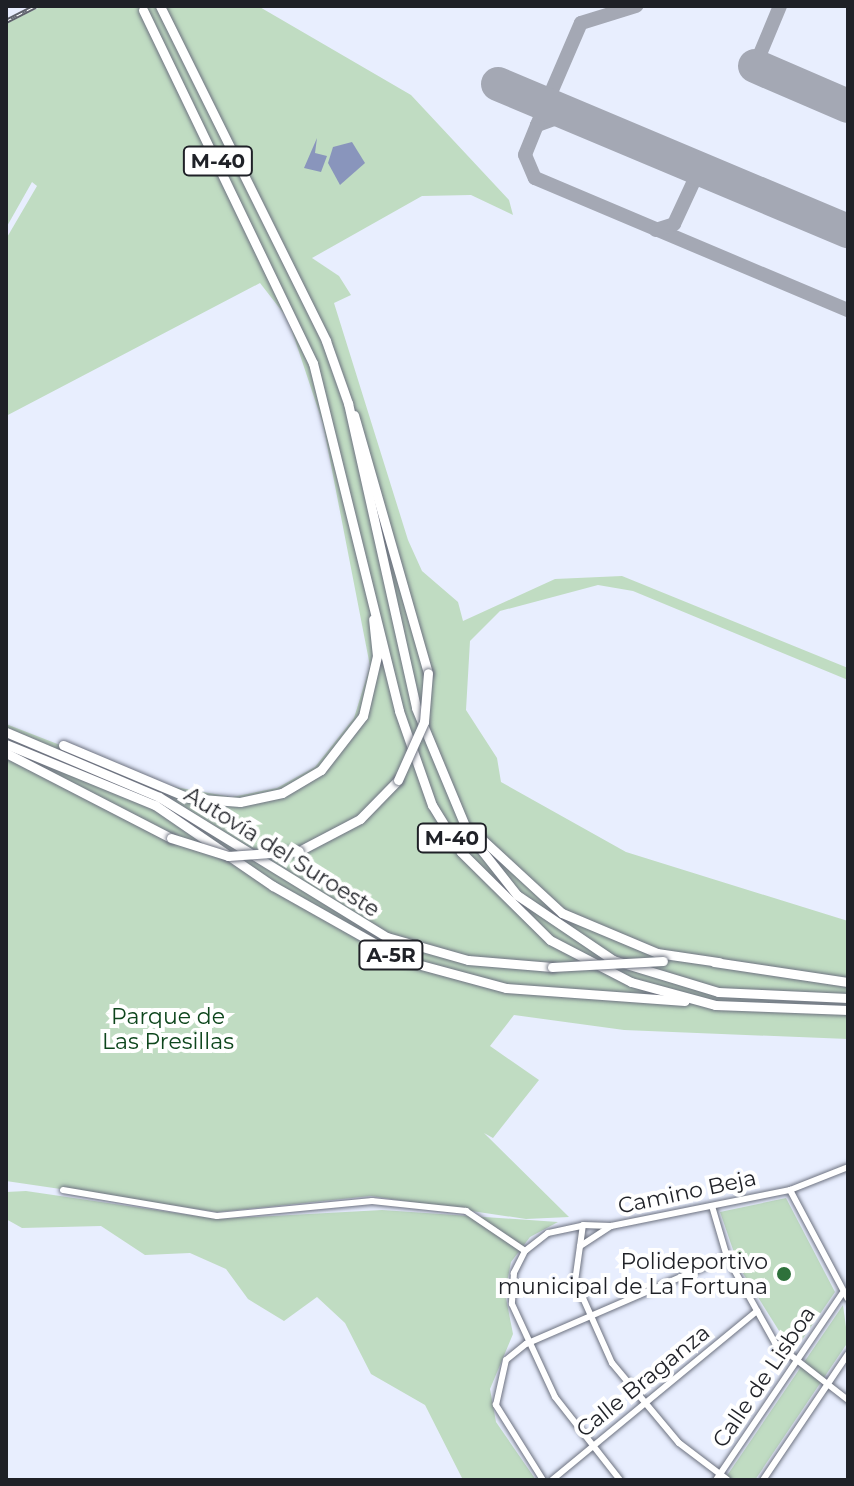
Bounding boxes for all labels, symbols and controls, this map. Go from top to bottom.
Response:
road number: M-40 [182,145,254,177]
street label: Autovía del Suroeste [179,781,385,923]
road number: M-40 [416,822,488,854]
road number: A-5R [357,939,425,971]
park label: Parque de Las Presillas [102,1003,234,1054]
street label: Camino Beja [615,1164,759,1220]
place label: Polideportivo municipal de La Fortuna [498,1248,768,1300]
marker: Polideportivo municipal de La Fortuna [775,1265,793,1283]
street label: Calle de Lisboa [707,1301,821,1453]
street label: Calle Braganza [571,1319,715,1443]

